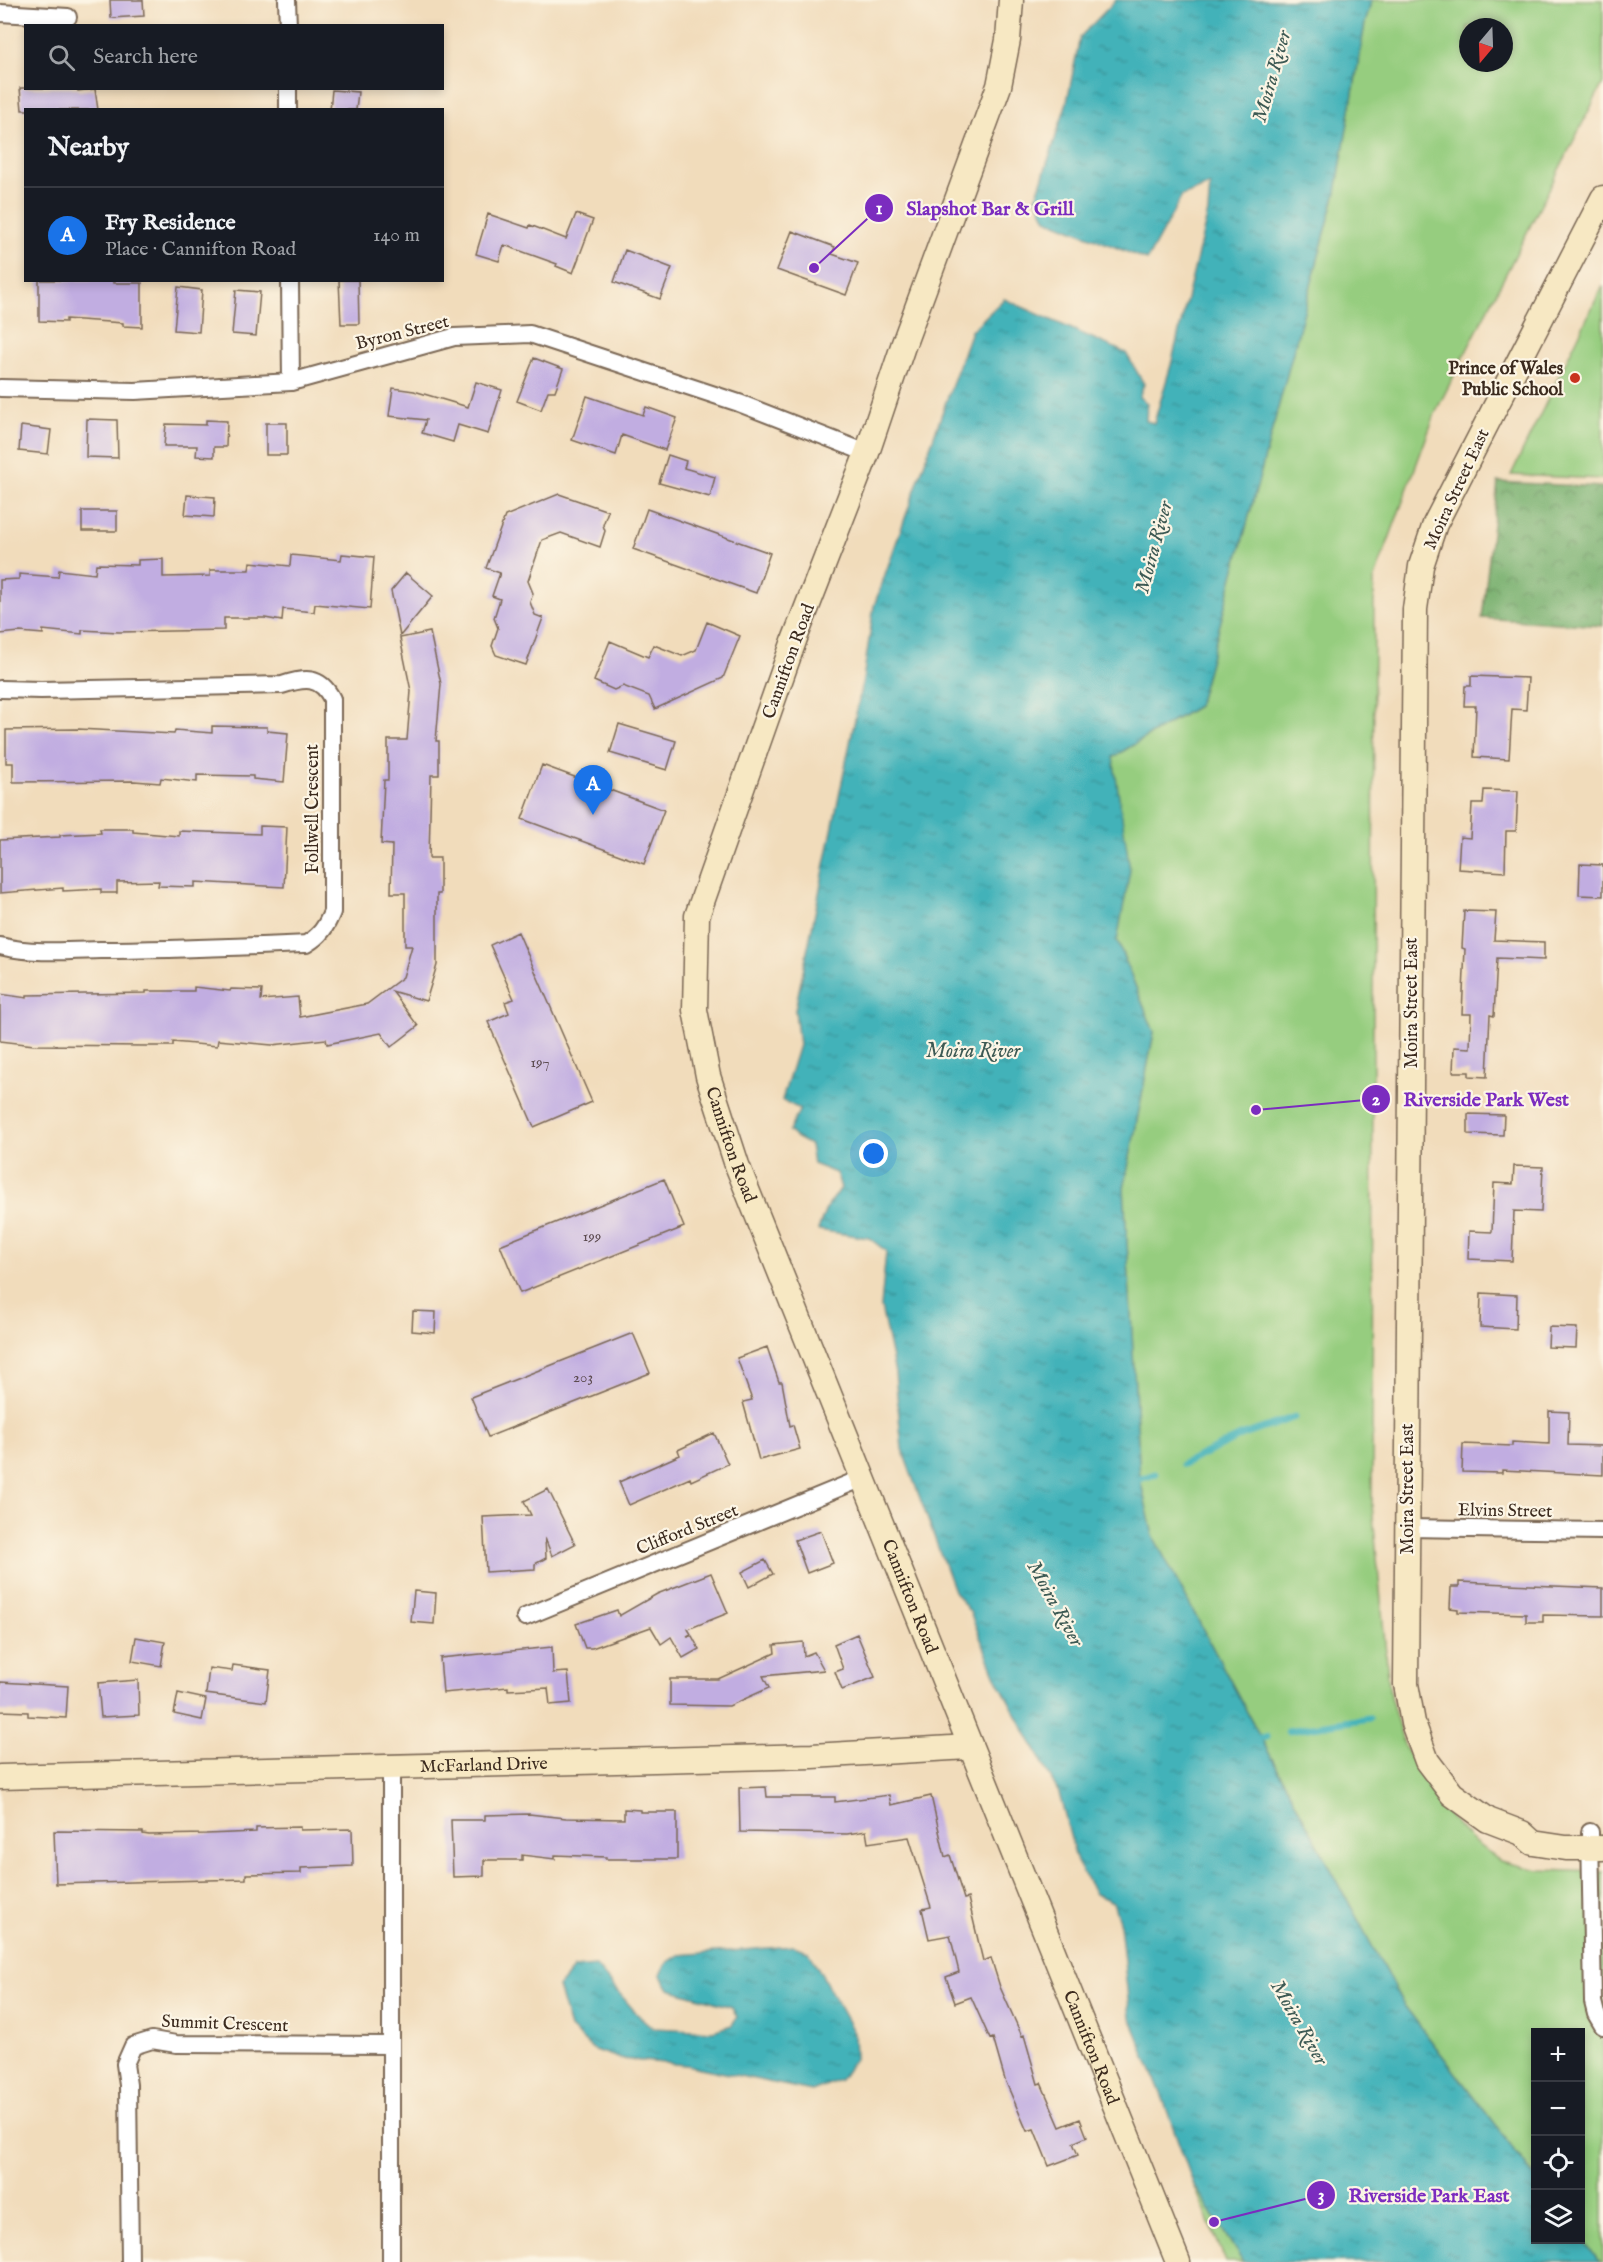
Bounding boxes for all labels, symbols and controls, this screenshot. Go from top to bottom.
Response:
north arrow [1459,18,1513,72]
search box [24,24,444,90]
water label: Moira River [1247,27,1298,125]
icon: search [45,41,78,74]
text: Search here [93,43,198,71]
text: Nearby [48,131,129,164]
callout: Slapshot Bar & Grill [864,189,1086,227]
text: Slapshot Bar & Grill [906,197,1074,222]
text: 1 [876,198,883,221]
text: Fry Residence [105,209,236,237]
text: A [61,223,74,248]
text: 140 m [373,223,420,248]
text: Place · Cannifton Road [105,237,296,262]
street label: Byron Street [353,311,451,356]
place label: Prince of Wales Public School [1448,358,1564,402]
marker: Prince of Wales Public School [1568,371,1582,385]
street label: Moira Street East [1419,425,1495,554]
water label: Moira River [1130,497,1179,596]
street label: Cannifton Road [758,600,821,722]
street label: Follwell Crescent [302,744,325,874]
pin: A [574,766,612,815]
street label: Moira Street East [1401,938,1424,1068]
water label: Moira River [926,1039,1021,1064]
house number: 197 [530,1053,550,1072]
callout: Riverside Park West [1361,1080,1581,1118]
street label: Cannifton Road [699,1084,761,1207]
text: Riverside Park West [1403,1088,1569,1113]
text: 2 [1372,1089,1381,1112]
your location [859,1139,888,1168]
house number: 199 [583,1227,601,1246]
house number: 203 [573,1368,593,1387]
street label: Moira Street East [1397,1424,1420,1554]
street label: Elvins Street [1458,1499,1552,1524]
street label: Clifford Street [633,1500,742,1561]
street label: Cannifton Road [876,1536,942,1658]
water label: Moira River [1021,1556,1089,1652]
street label: McFarland Drive [420,1753,548,1779]
water label: Moira River [1264,1976,1334,2071]
street label: Cannifton Road [1057,1987,1124,2109]
street label: Summit Crescent [161,2011,289,2038]
map controls [1531,2028,1585,2244]
button: + [1531,2028,1585,2082]
button: − [1531,2082,1585,2136]
button: locate [1531,2136,1585,2190]
callout: Riverside Park East [1306,2176,1521,2214]
text: Riverside Park East [1349,2184,1510,2209]
text: 3 [1318,2185,1324,2208]
button: layers [1531,2190,1585,2244]

